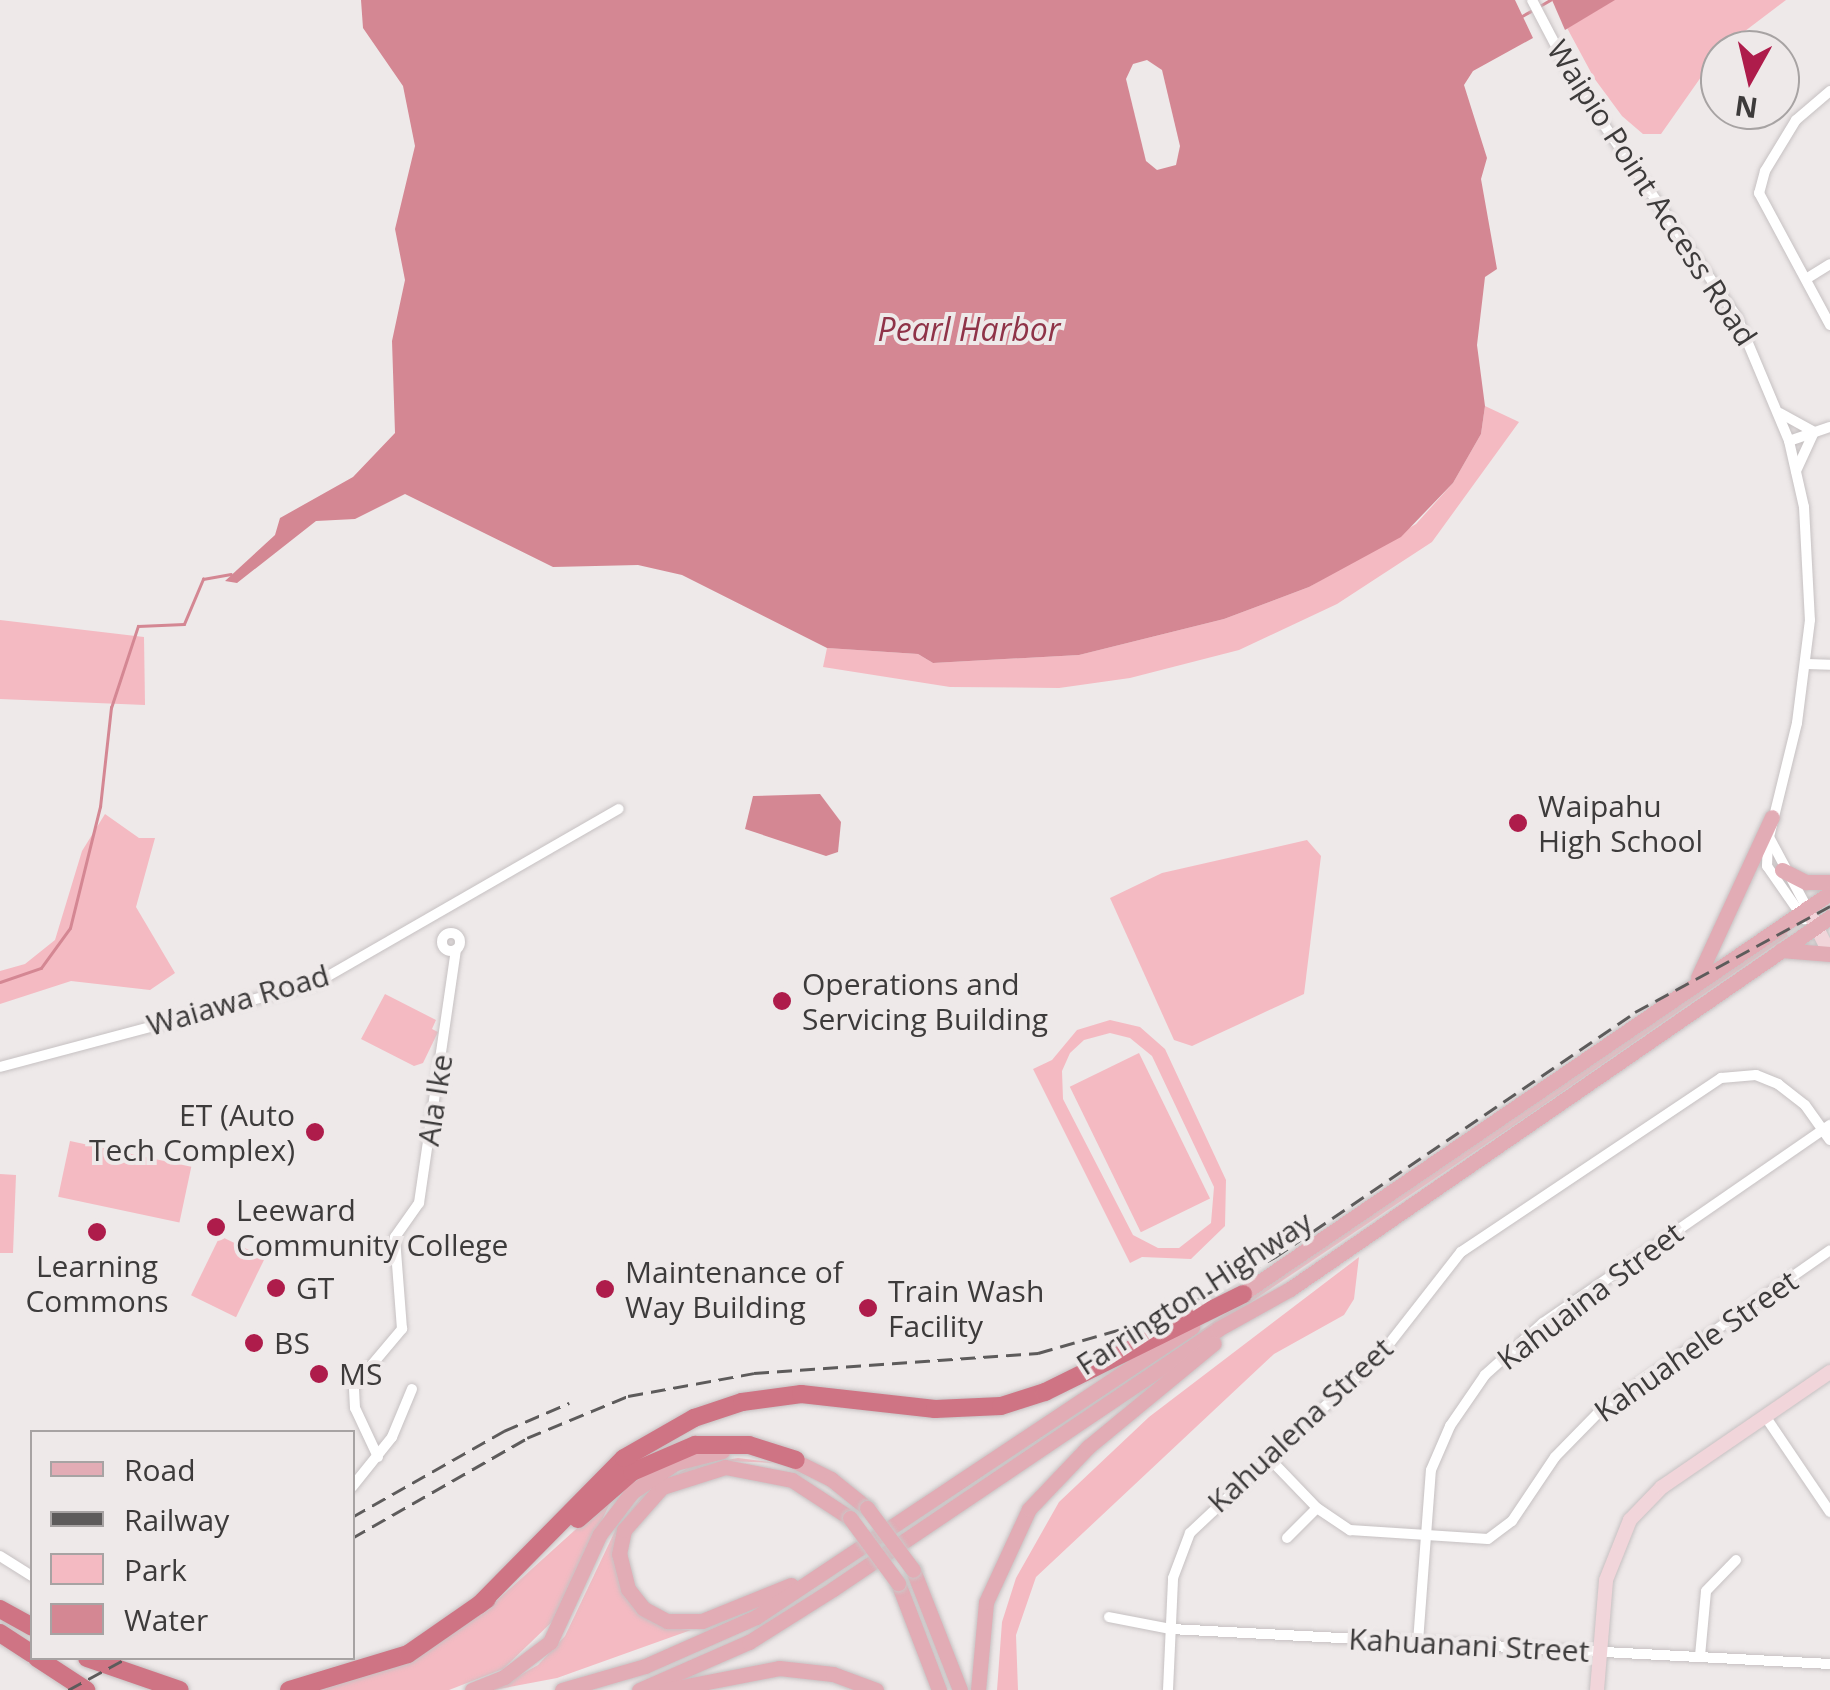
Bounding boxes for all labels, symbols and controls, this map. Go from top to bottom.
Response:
north arrow [1700,30,1800,130]
street label: Waipio Point Access Road [1540,34,1764,352]
text: N [1732,87,1760,128]
water label: Pearl Harbor [878,310,1060,348]
place label: Waipahu High School [1538,788,1703,858]
marker: Waipahu High School [1507,812,1529,834]
street label: Waiawa Road [143,957,333,1043]
place label: Operations and Servicing Building [802,966,1048,1036]
marker: Operations and Servicing Building [771,990,793,1012]
street label: Ala Ike [410,1052,460,1148]
place label: ET (Auto Tech Complex) [89,1097,295,1168]
marker: ET (Auto Tech Complex) [304,1121,326,1143]
place label: Leeward Community College [236,1192,508,1262]
street label: Farrington Highway [1070,1204,1318,1382]
street label: Kahuaina Street [1490,1215,1690,1377]
marker: Leeward Community College [205,1216,227,1238]
marker: Learning Commons [86,1221,108,1243]
place label: Learning Commons [25,1248,169,1318]
place label: Maintenance of Way Building [625,1254,843,1324]
street label: Kahuahele Street [1587,1262,1805,1430]
place label: GT [296,1270,334,1306]
place label: Train Wash Facility [888,1273,1044,1344]
marker: GT [265,1277,287,1299]
marker: Maintenance of Way Building [594,1278,616,1300]
marker: Train Wash Facility [857,1297,879,1319]
place label: BS [274,1325,310,1361]
street label: Kahualena Street [1200,1330,1400,1520]
marker: BS [243,1332,265,1354]
place label: MS [339,1356,382,1392]
marker: MS [308,1363,330,1385]
legend [30,1430,355,1660]
text: Road [124,1449,196,1490]
text: Railway [124,1499,229,1540]
text: Park [124,1549,187,1590]
text: Water [124,1599,208,1640]
street label: Kahuanani Street [1348,1621,1590,1669]

